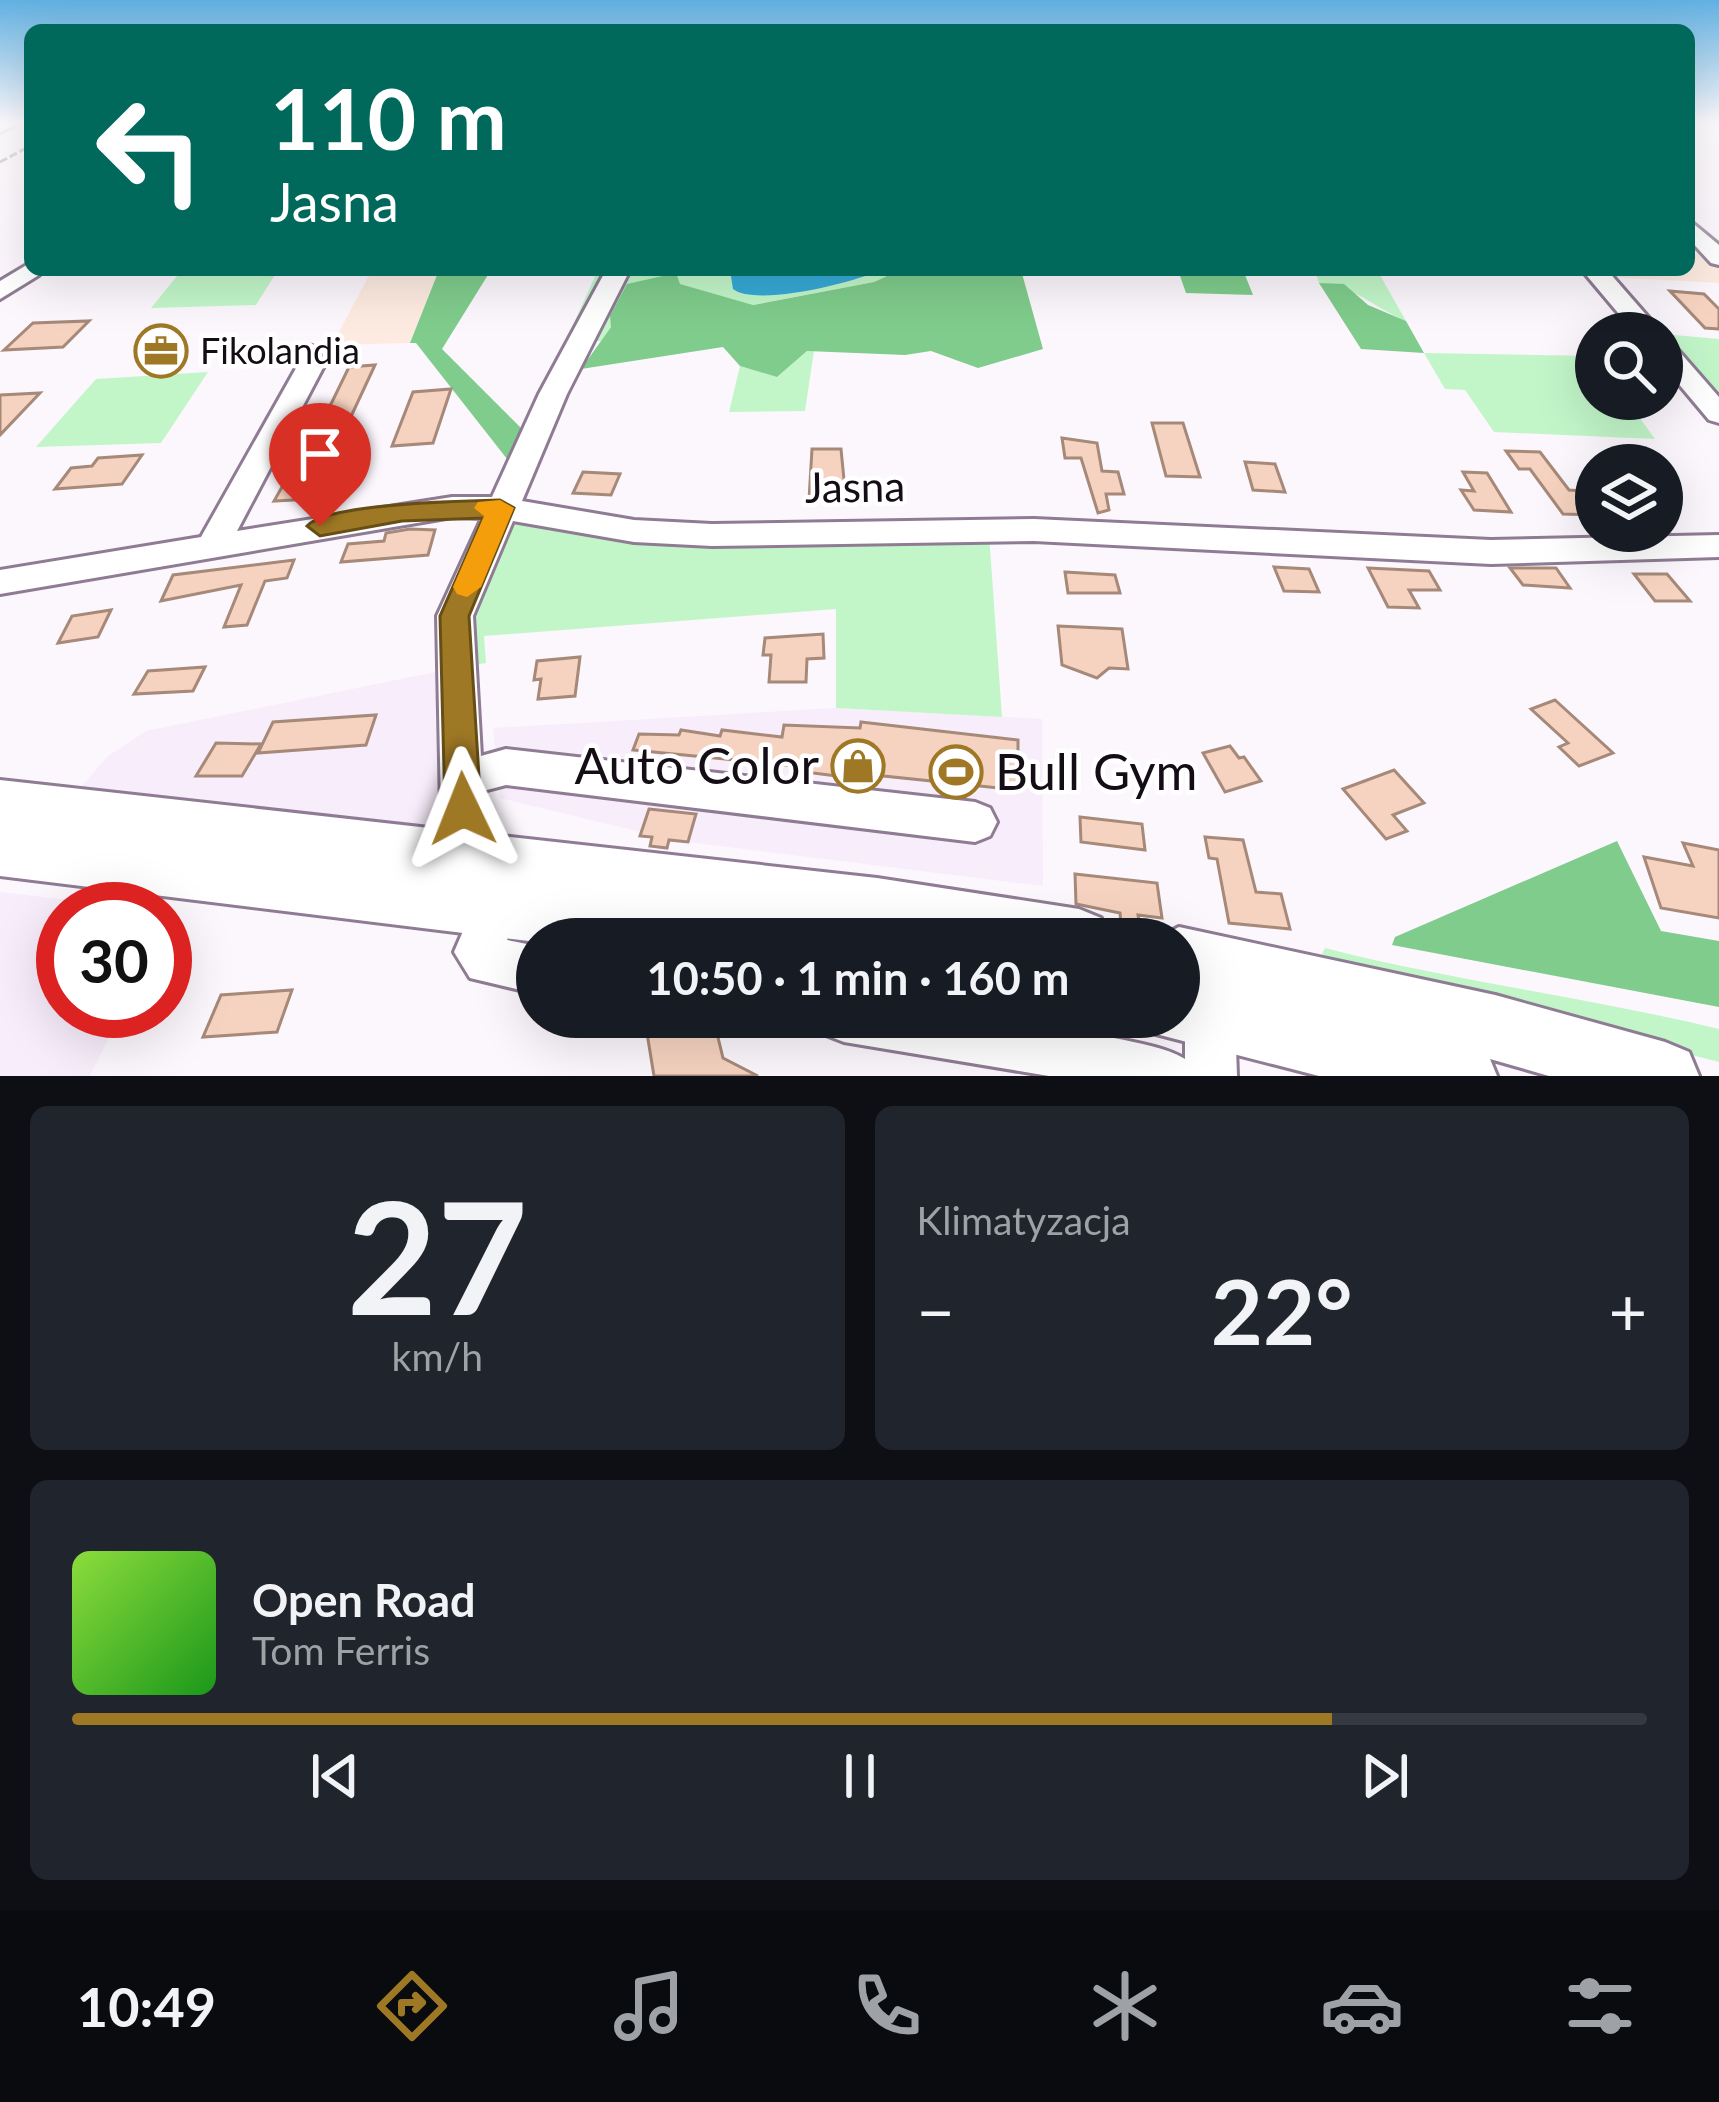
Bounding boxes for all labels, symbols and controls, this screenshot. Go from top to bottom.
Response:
text: 110 m [270,67,507,168]
icon: left [72,72,228,228]
text: Jasna [270,169,399,234]
map controls [1575,312,1683,552]
button: search [1575,312,1683,420]
office icon: Fikolandia [133,323,189,379]
place label: Fikolandia [200,328,360,372]
pin [269,403,371,526]
icon: arrive [287,421,353,487]
button: layers [1575,444,1683,552]
street label: Jasna [804,460,906,512]
place label: Auto Color [575,734,819,795]
shop icon: Auto Color [830,738,886,794]
place label: Bull Gym [995,740,1198,801]
sports icon: Bull Gym [928,744,984,800]
position arrow [400,746,526,872]
speed limit sign: 30 [36,882,192,1038]
text: 10:50 · 1 min · 160 m [647,951,1069,1005]
text: 27 [347,1161,528,1348]
text: Klimatyzacja [917,1197,1131,1243]
text: 22° [1211,1256,1353,1364]
text: − [917,1271,955,1350]
text: + [1609,1271,1647,1350]
text: km/h [392,1333,483,1379]
text: Open Road [252,1573,476,1627]
text: Tom Ferris [252,1627,430,1673]
icon: previous [302,1743,368,1809]
icon: pause [827,1743,893,1809]
icon: next [1352,1743,1418,1809]
icon: directions [370,1964,454,2048]
icon: music [607,1964,691,2048]
icon: phone [845,1964,929,2048]
icon: climate [1083,1964,1167,2048]
icon: car [1320,1964,1404,2048]
icon: filters [1558,1964,1642,2048]
text: 10:49 [77,1974,216,2039]

